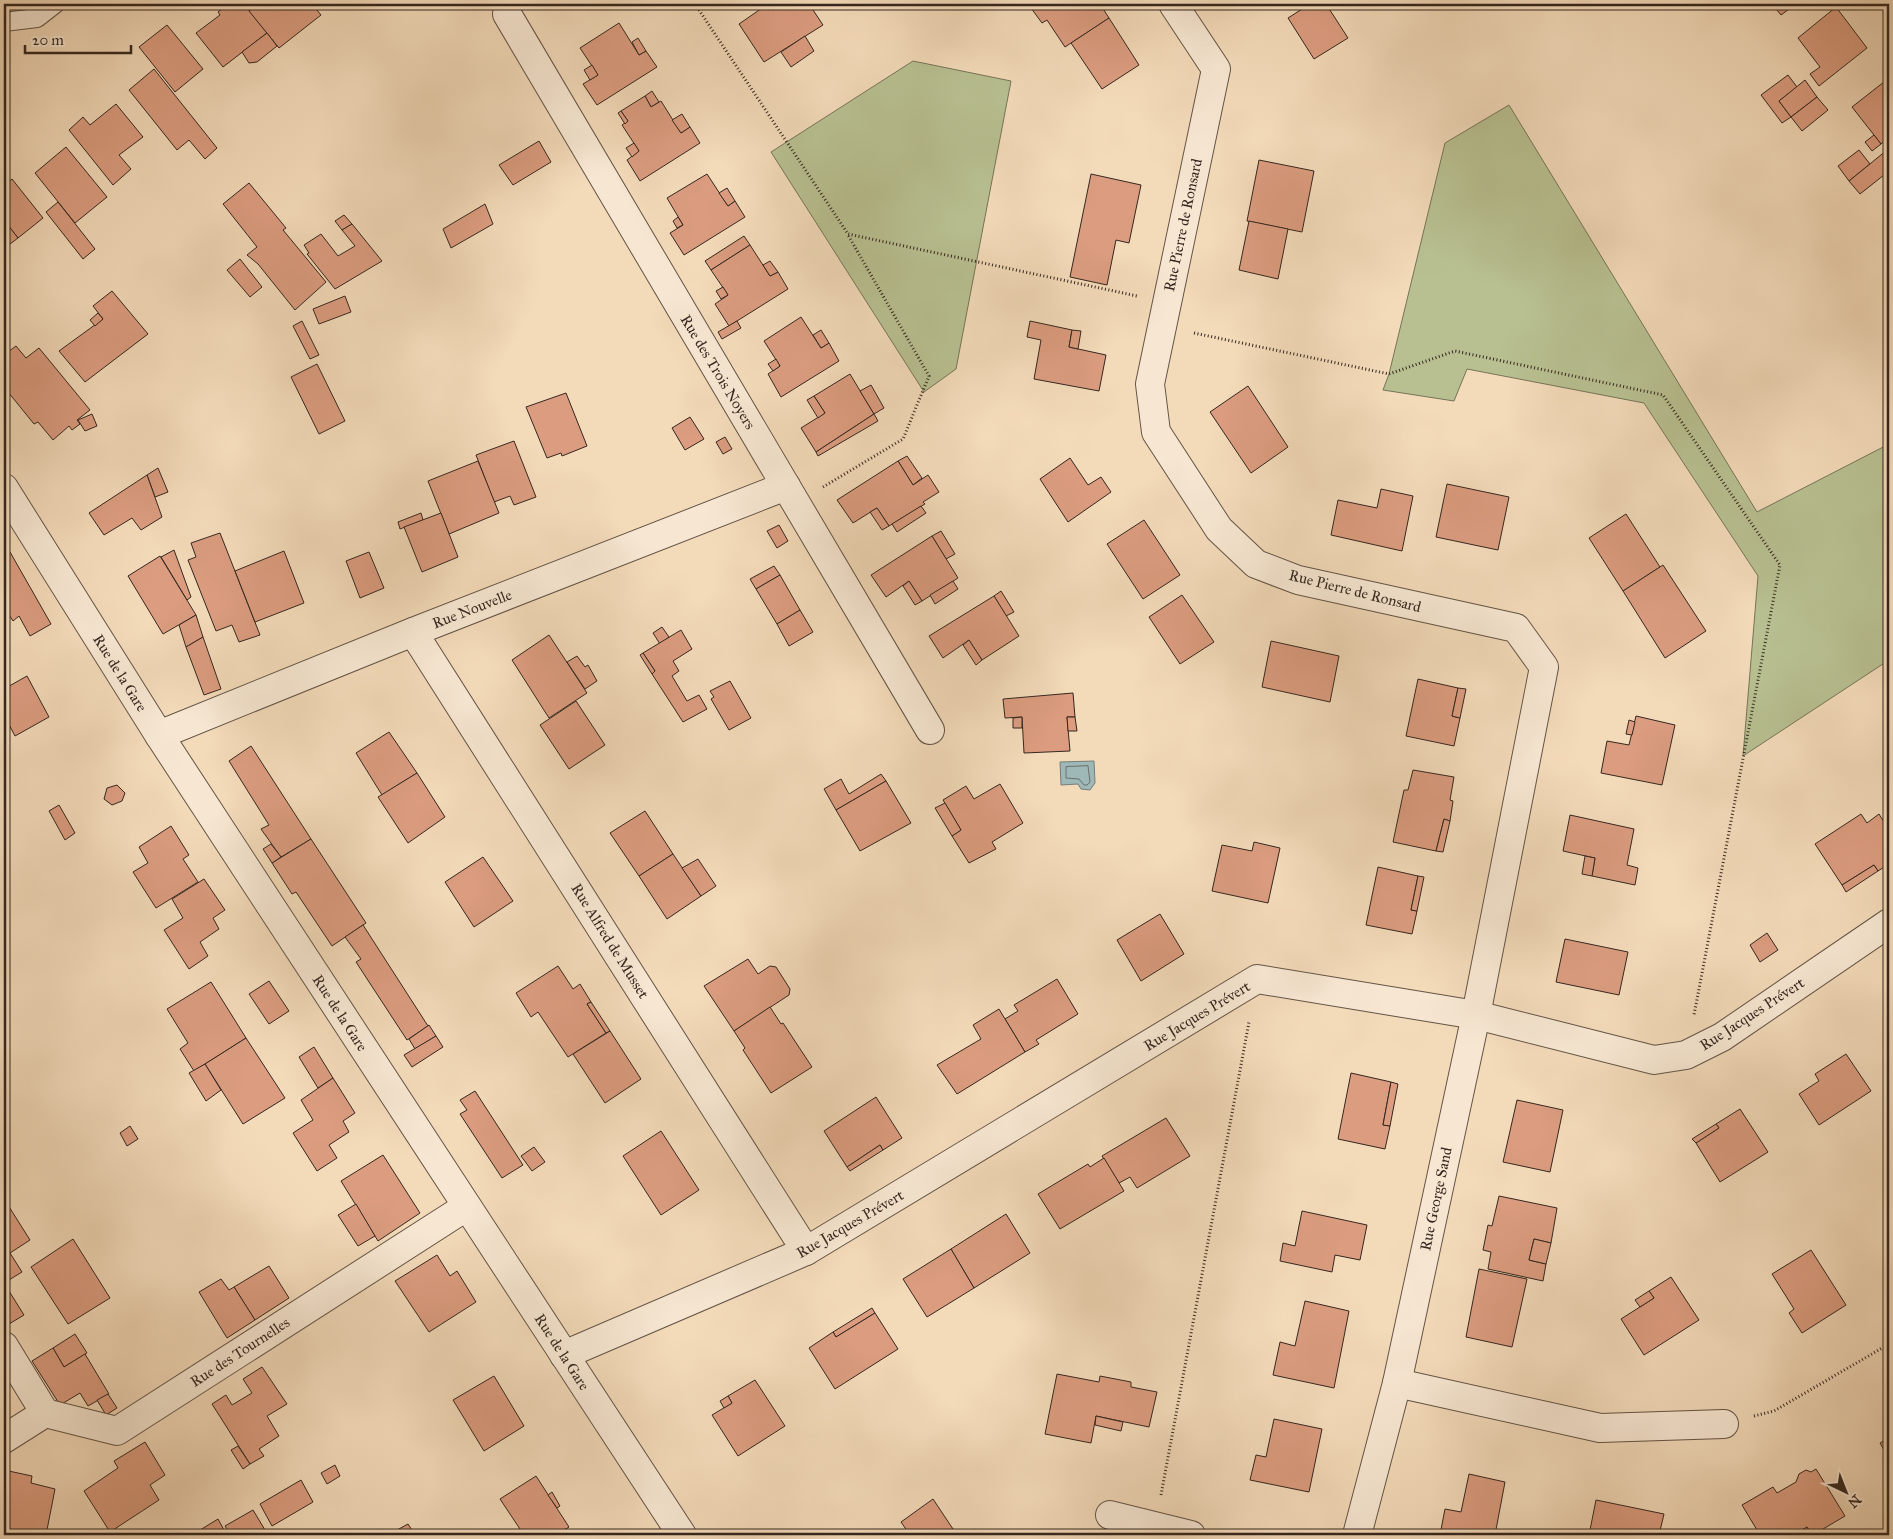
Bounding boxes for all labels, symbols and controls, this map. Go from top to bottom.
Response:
scale bar [25,22,131,54]
text: 20 m [32,31,64,49]
street label: Rue Pierre de Ronsard [1160,156,1206,293]
street label: Rue des Trois Noyers [677,311,759,433]
street label: Rue Pierre de Ronsard [1287,566,1423,616]
street label: Rue Nouvelle [430,586,514,632]
street label: Rue de la Gare [89,631,151,715]
street label: Rue Alfred de Musset [567,880,653,1003]
street label: Rue de la Gare [309,971,371,1055]
street label: Rue Jacques Prévert [1696,973,1809,1055]
street label: Rue Jacques Prévert [1141,977,1255,1056]
street label: Rue George Sand [1416,1145,1456,1252]
street label: Rue Jacques Prévert [793,1186,908,1263]
street label: Rue de la Gare [531,1310,593,1394]
street label: Rue des Tournelles [187,1313,293,1391]
north arrow [1820,1466,1870,1516]
text: N [1844,1491,1865,1511]

